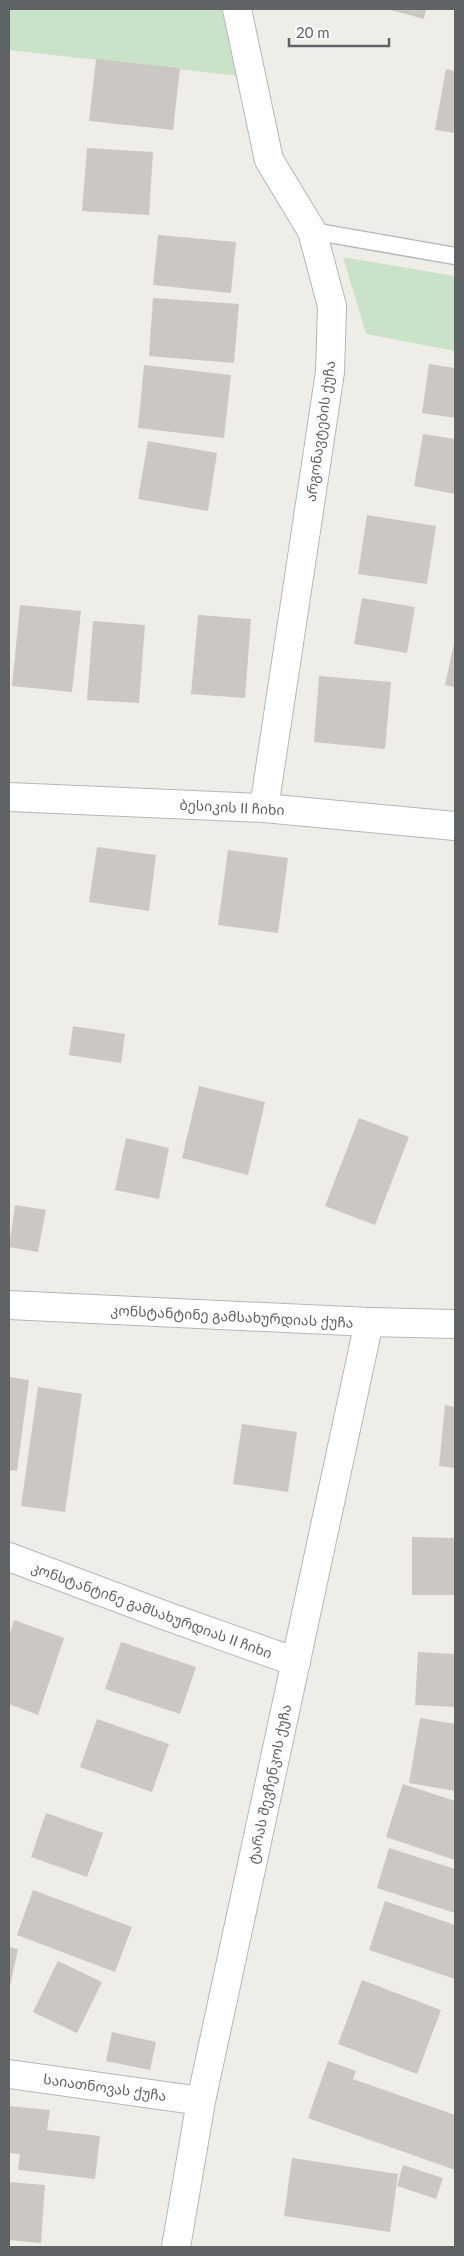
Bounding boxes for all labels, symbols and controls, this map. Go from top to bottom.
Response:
scale bar [289,15,389,47]
text: 20 m [296,23,330,41]
street label: არგონავტების ქუჩა [302,359,339,503]
street label: ბესიკის II ჩიხი [179,796,285,819]
street label: კონსტანტინე გამსახურდიას ქუჩა [110,1301,354,1332]
street label: კონსტანტინე გამსახურდიას II ჩიხი [29,1558,275,1662]
street label: ტარას შევჩენკოს ქუჩა [244,1703,295,1866]
street label: საიათნოვას ქუჩა [42,2070,168,2105]

